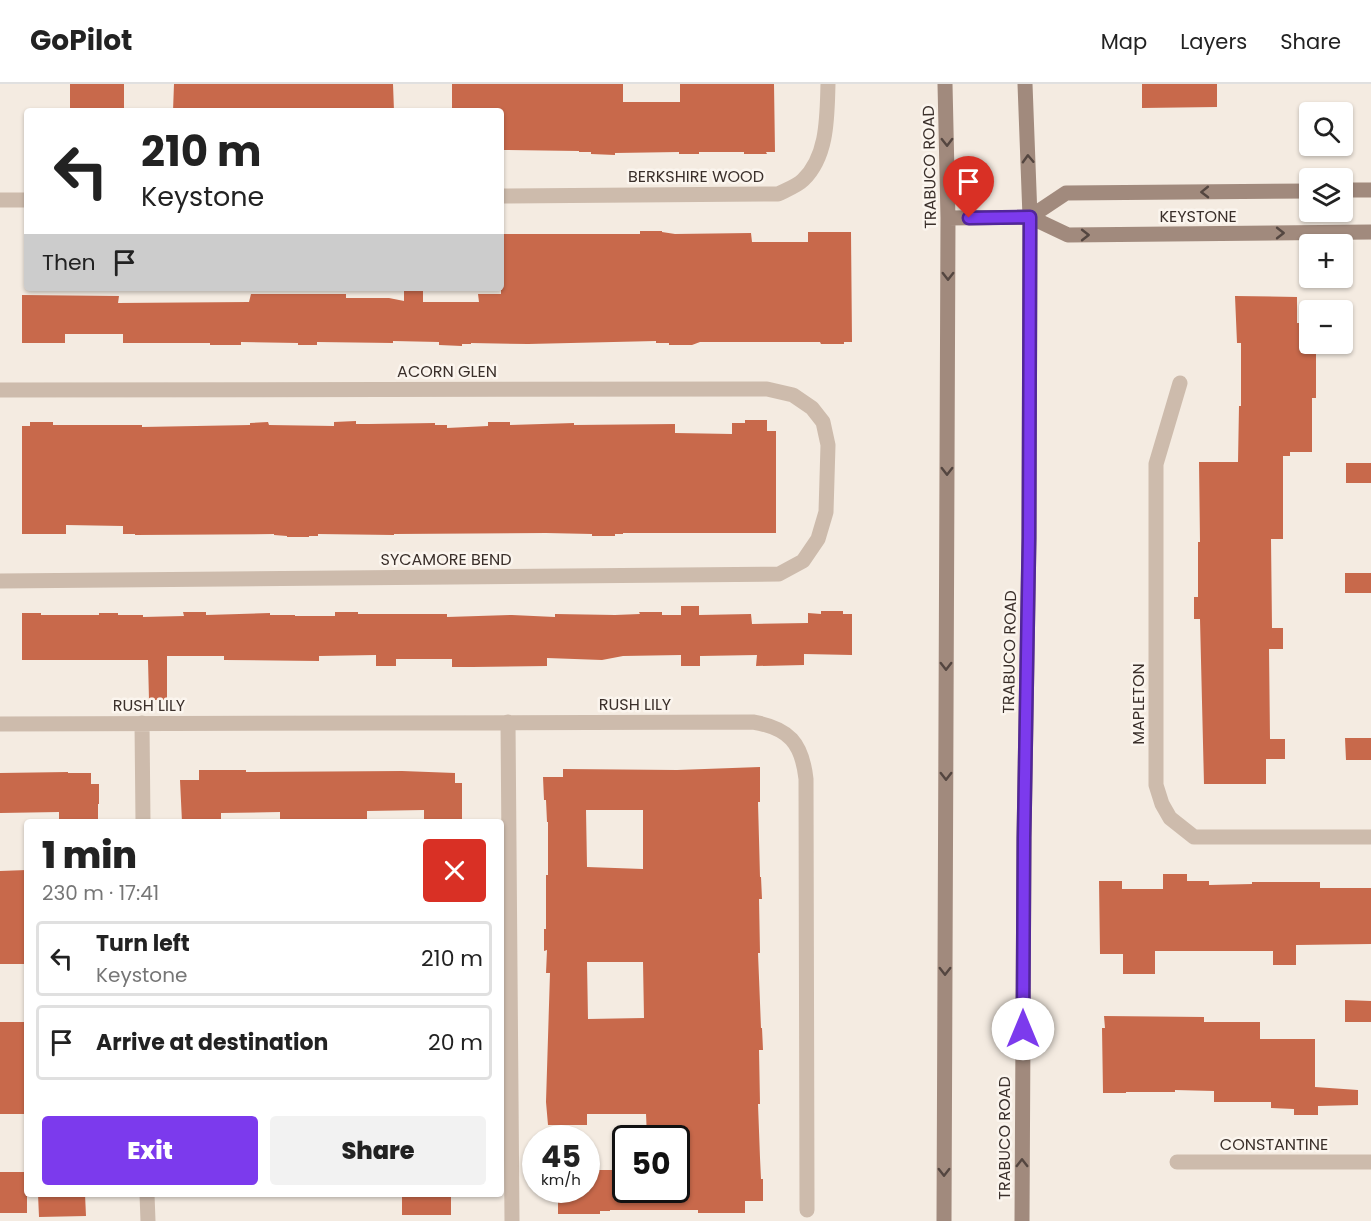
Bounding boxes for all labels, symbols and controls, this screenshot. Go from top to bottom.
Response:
text: GoPilot [30,21,132,60]
text: Map [1101,27,1147,56]
text: Layers [1180,27,1247,56]
text: Share [1280,27,1341,56]
map controls [1299,102,1353,354]
button: search [1299,102,1353,156]
street label: TRABUCO ROAD [917,105,942,229]
text: 210 m [141,122,262,181]
icon: left [42,132,120,210]
one-way arrow [940,138,953,147]
one-way arrow [1021,154,1034,163]
pin [943,156,994,218]
street label: BERKSHIRE WOOD [628,165,764,188]
icon: arrive [952,165,985,198]
button: layers [1299,168,1353,222]
text: Keystone [141,178,264,215]
one-way arrow [1201,186,1210,198]
street label: KEYSTONE [1159,205,1237,228]
one-way arrow [1275,227,1284,239]
one-way arrow [1080,228,1089,241]
button: + [1299,234,1353,288]
icon: arrive [108,246,141,279]
text: Then [42,247,96,278]
one-way arrow [942,272,954,281]
button: − [1299,300,1353,354]
street label: ACORN GLEN [397,360,497,383]
one-way arrow [941,467,953,476]
street label: SYCAMORE BEND [380,548,512,571]
street label: TRABUCO ROAD [997,590,1022,714]
one-way arrow [940,662,952,671]
street label: MAPLETON [1127,663,1150,745]
street label: RUSH LILY [599,693,672,716]
street label: RUSH LILY [113,694,186,717]
one-way arrow [940,771,952,780]
text: 1 min [42,830,137,881]
button: close [423,839,486,902]
text: 230 m · 17:41 [42,879,159,907]
text: Turn left [96,928,190,959]
icon: left [45,942,78,975]
text: 210 m [421,943,483,974]
text: Keystone [96,961,187,989]
one-way arrow [939,966,951,975]
position arrow [991,997,1055,1061]
icon: arrive [45,1026,78,1059]
text: Arrive at destination [96,1027,328,1058]
text: 20 m [428,1027,483,1058]
street label: TRABUCO ROAD [993,1076,1016,1200]
button: Exit [42,1116,258,1185]
button: Share [270,1116,486,1185]
speed limit sign: 50 [612,1125,690,1203]
street label: CONSTANTINE [1220,1133,1328,1156]
text: 45 [541,1135,581,1178]
one-way arrow [1016,1158,1028,1167]
one-way arrow [938,1167,950,1176]
text: km/h [541,1169,581,1190]

